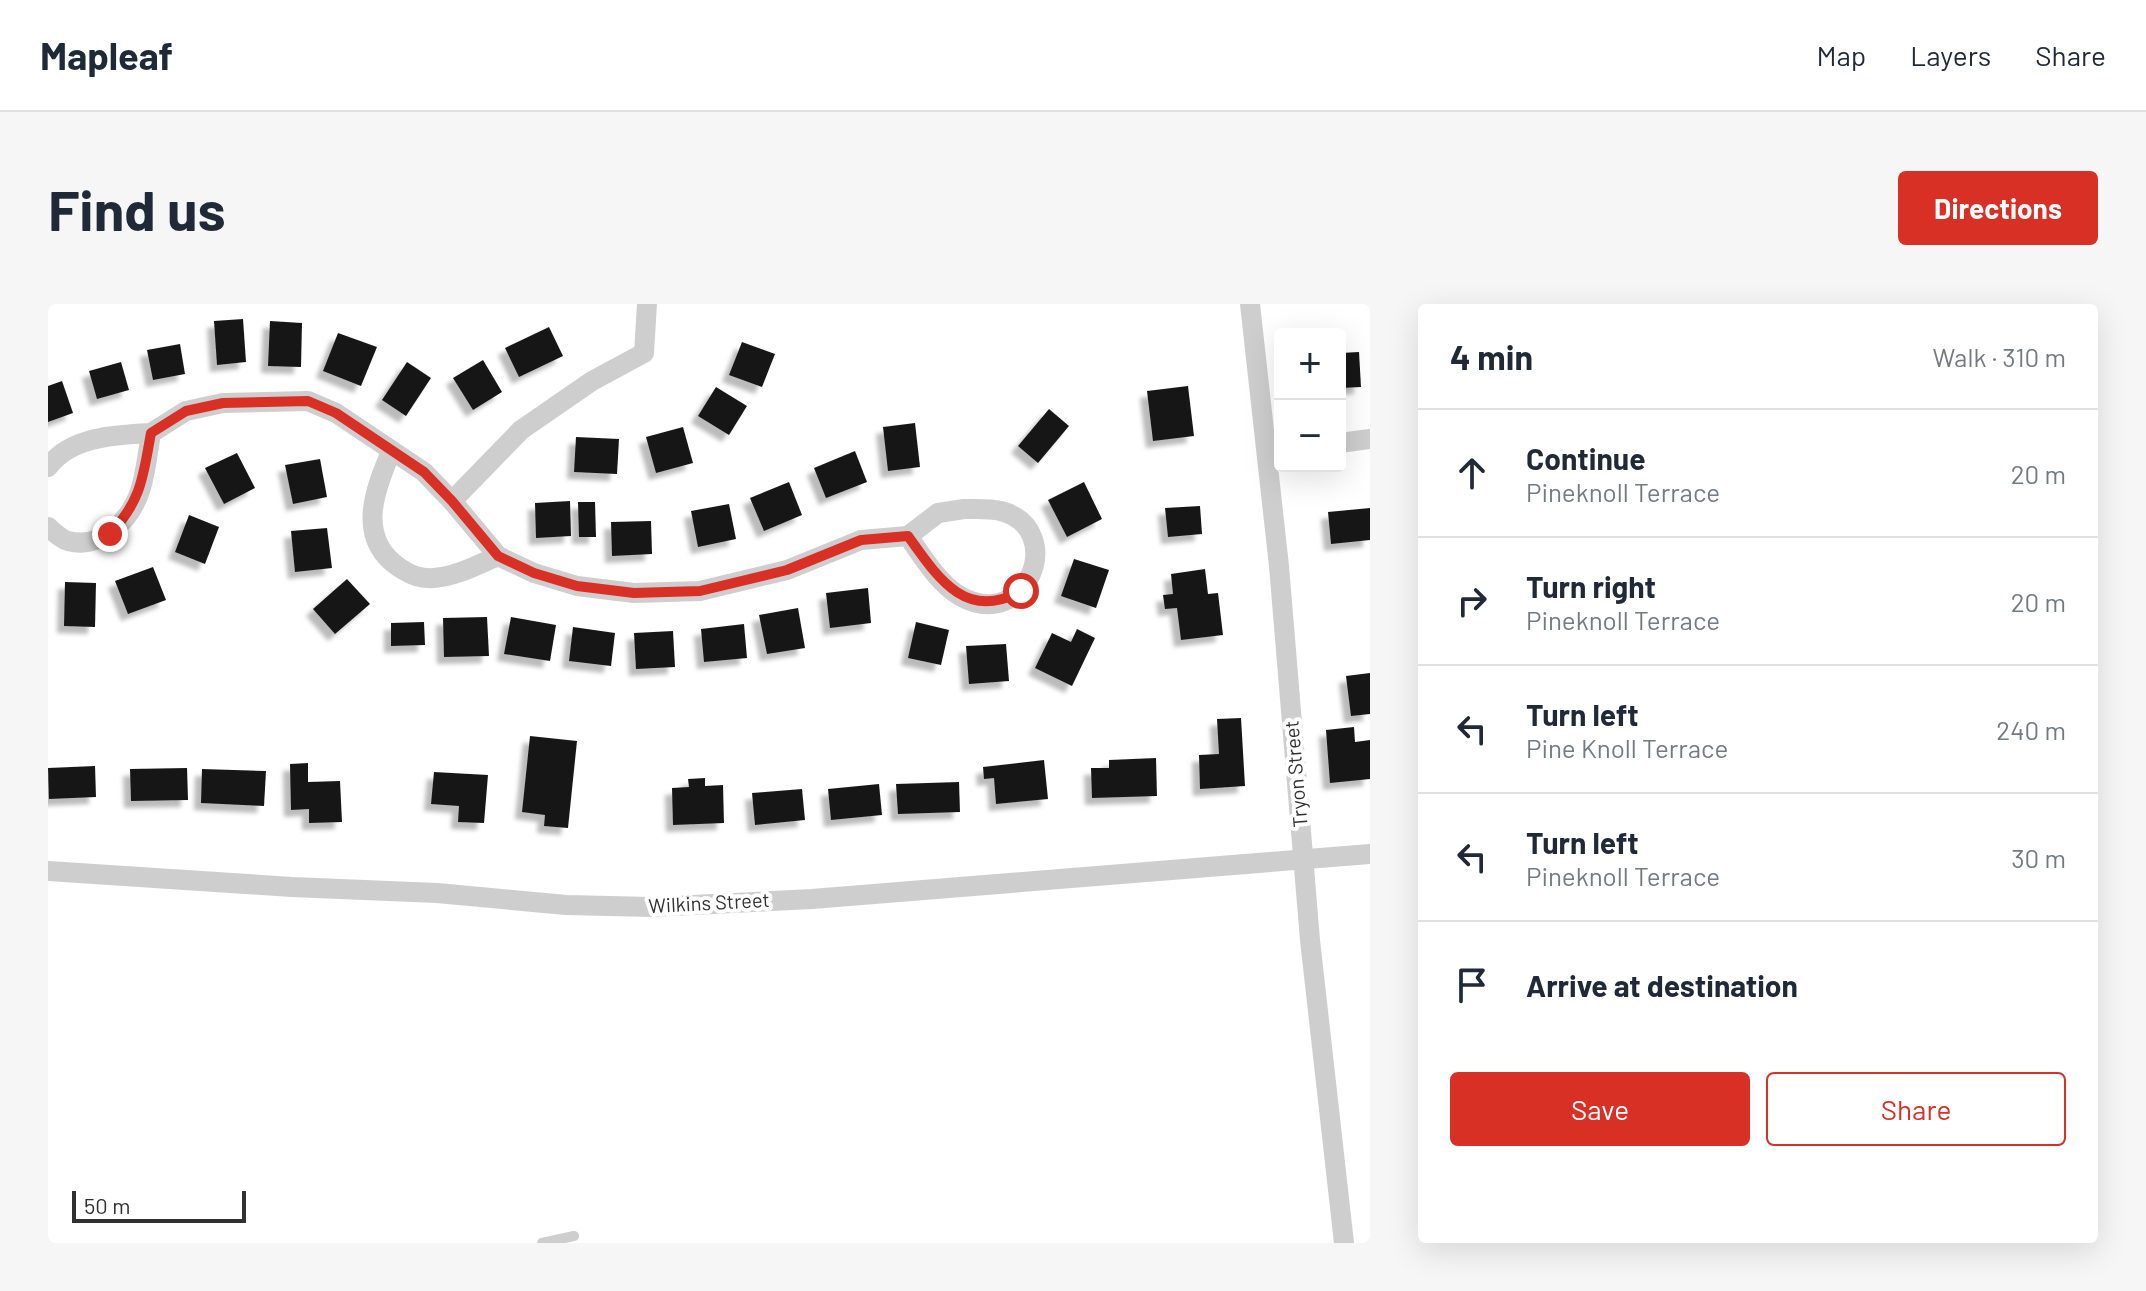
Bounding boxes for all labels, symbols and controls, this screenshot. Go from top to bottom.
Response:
text: Mapleaf [40,32,173,78]
text: Map [1816,38,1866,72]
text: Layers [1910,38,1991,72]
text: Share [2035,38,2106,72]
button: Directions [1898,171,2098,245]
text: Find us [48,175,226,242]
map controls [1274,328,1346,472]
button: + [1274,328,1346,400]
text: 4 min [1450,336,1533,377]
text: Walk · 310 m [1933,341,2066,372]
button: − [1274,400,1346,472]
text: Continue [1526,440,1646,476]
icon: ahead [1450,451,1494,495]
text: 20 m [2011,458,2066,489]
text: Pineknoll Terrace [1526,476,1720,507]
route end [92,516,128,552]
text: Turn right [1526,568,1656,604]
route start [1003,573,1039,609]
icon: right [1450,579,1494,623]
text: 20 m [2011,586,2066,617]
text: Pineknoll Terrace [1526,604,1720,635]
text: Turn left [1526,696,1639,732]
icon: left [1450,707,1494,751]
text: 240 m [1996,714,2066,745]
street label: Tryon Street [1278,720,1312,829]
text: Pine Knoll Terrace [1526,732,1728,763]
text: Turn left [1526,824,1639,860]
icon: left [1450,835,1494,879]
text: 30 m [2011,842,2066,873]
text: Pineknoll Terrace [1526,860,1720,891]
street label: Wilkins Street [648,887,770,917]
icon: arrive [1450,963,1494,1007]
text: Arrive at destination [1526,967,1798,1003]
button: Save [1450,1072,1750,1146]
button: Share [1766,1072,2066,1146]
scale bar [72,1187,246,1223]
text: 50 m [84,1192,130,1218]

